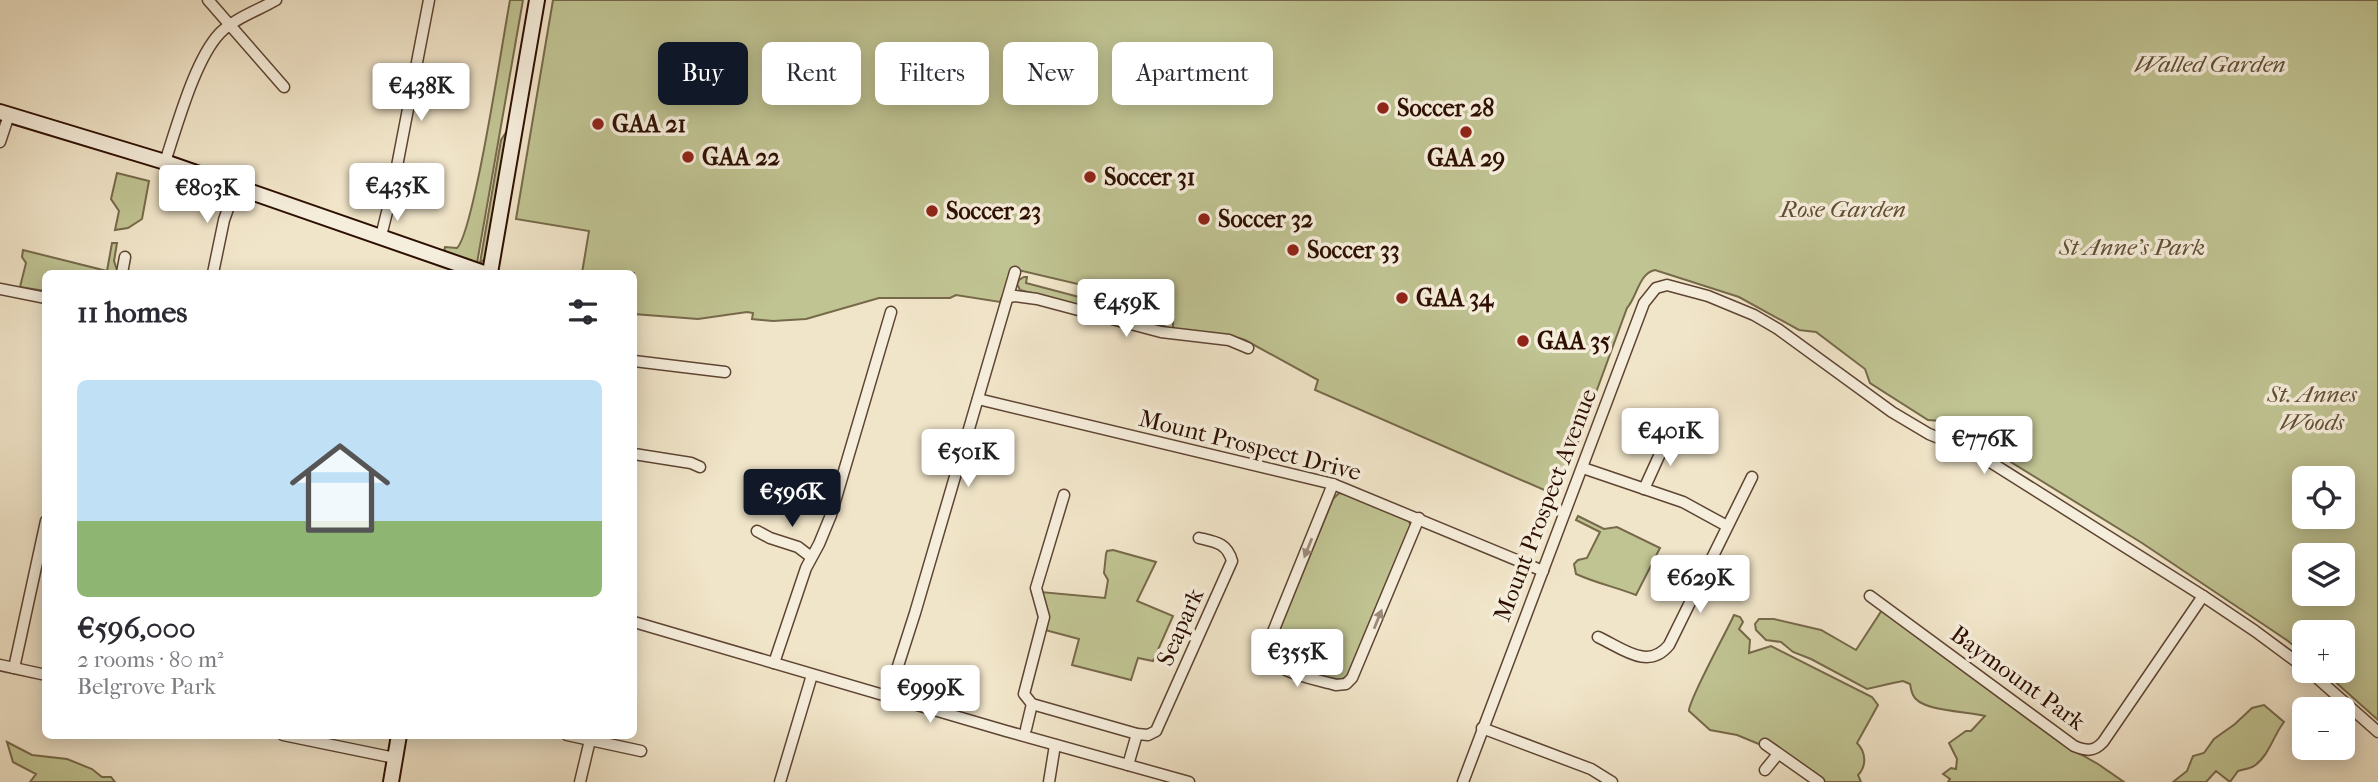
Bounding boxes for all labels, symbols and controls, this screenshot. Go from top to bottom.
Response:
chip: Buy [658,42,748,105]
chip: Rent [762,42,861,105]
chip: Filters [875,42,989,105]
chip: New [1003,42,1098,105]
chip: Apartment [1112,42,1273,105]
park label: Walled Garden [2134,50,2286,78]
pin: €438K [372,64,470,123]
text: €438K [389,72,453,99]
place label: Soccer 28 [1397,94,1494,122]
marker: Soccer 28 [1375,100,1391,116]
place label: GAA 21 [612,110,686,138]
marker: GAA 21 [590,116,606,132]
marker: GAA 29 [1458,124,1474,140]
place label: GAA 22 [702,143,780,171]
place label: GAA 29 [1427,144,1505,172]
marker: GAA 22 [680,149,696,165]
place label: Soccer 31 [1104,163,1195,191]
pin: €435K [348,164,446,223]
pin: €803K [158,166,256,225]
marker: Soccer 31 [1082,169,1098,185]
text: €435K [365,172,429,199]
text: €803K [175,174,239,201]
park label: Rose Garden [1778,195,1906,223]
place label: Soccer 23 [946,197,1041,225]
marker: Soccer 23 [924,203,940,219]
place label: Soccer 32 [1218,205,1313,233]
marker: Soccer 32 [1196,211,1212,227]
park label: St Anne's Park [2058,233,2205,261]
place label: Soccer 33 [1307,236,1400,264]
marker: Soccer 33 [1285,242,1301,258]
pin: €459K [1077,280,1175,339]
place label: GAA 34 [1416,284,1495,313]
text: €459K [1093,288,1159,315]
marker: GAA 34 [1394,290,1410,306]
icon: filters [564,293,602,331]
text: 11 homes [77,295,187,330]
place label: GAA 35 [1537,327,1610,355]
marker: GAA 35 [1515,333,1531,349]
park label: St. Annes Woods [2266,380,2357,436]
street label: Mount Prospect Avenue [1488,385,1602,625]
street label: Mount Prospect Drive [1136,404,1364,486]
pin: €401K [1621,408,1719,468]
pin: €776K [1935,416,2033,476]
text: €401K [1638,417,1702,444]
icon: home [277,425,403,551]
text: €776K [1951,425,2017,452]
pin: €501K [919,430,1017,489]
text: €501K [937,438,999,465]
map controls [2292,466,2355,760]
button: locate [2292,466,2355,529]
pin: €596K [743,470,841,529]
text: €596K [760,478,824,505]
one-way arrow [1302,537,1313,558]
button: layers [2292,543,2355,606]
pin: €629K [1651,556,1749,615]
text: €629K [1667,564,1733,591]
street label: Seapark [1151,583,1210,670]
one-way arrow [1373,608,1384,629]
text: €596,000 [77,611,196,646]
street label: Baymount Park [1945,620,2091,737]
button: + [2292,620,2355,683]
pin: €355K [1248,630,1346,689]
text: €355K [1267,638,1327,665]
text: 2 rooms · 80 m² [77,646,224,673]
pin: €999K [881,666,979,725]
text: Belgrove Park [77,673,216,700]
text: €999K [897,674,963,701]
button: − [2292,697,2355,760]

